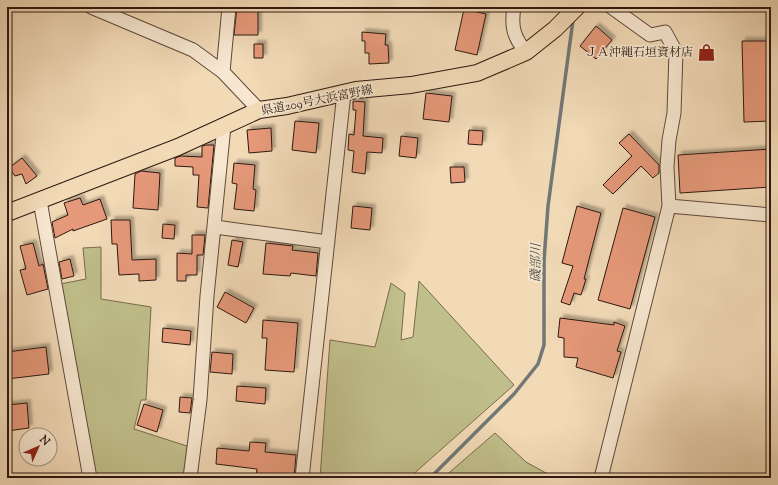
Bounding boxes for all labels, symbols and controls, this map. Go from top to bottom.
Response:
shop icon: ＪＡ沖縄石垣資材店 [696,42,716,62]
place label: ＪＡ沖縄石垣資材店 [585,44,693,62]
street label: 県道209号大浜富野線 [260,81,375,121]
water label: 磯部川 [528,241,546,283]
north arrow [18,427,58,467]
text: N [35,431,53,450]

